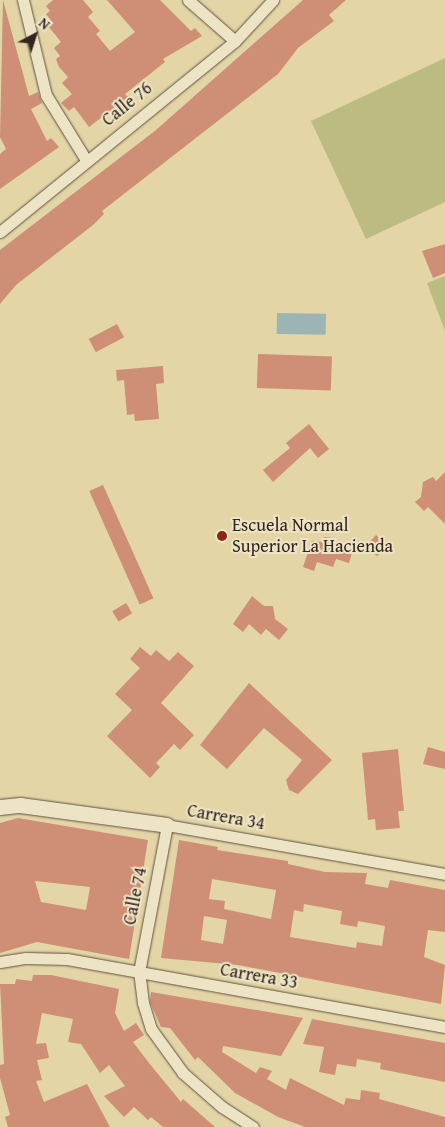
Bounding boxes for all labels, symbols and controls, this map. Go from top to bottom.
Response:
north arrow [10,10,60,60]
text: N [35,13,55,34]
street label: Calle 76 [98,77,156,131]
place label: Escuela Normal Superior La Hacienda [232,515,393,558]
marker: Escuela Normal Superior La Hacienda [216,530,228,542]
street label: Carrera 34 [186,800,266,834]
street label: Calle 74 [119,865,151,927]
street label: Carrera 33 [219,959,299,993]

